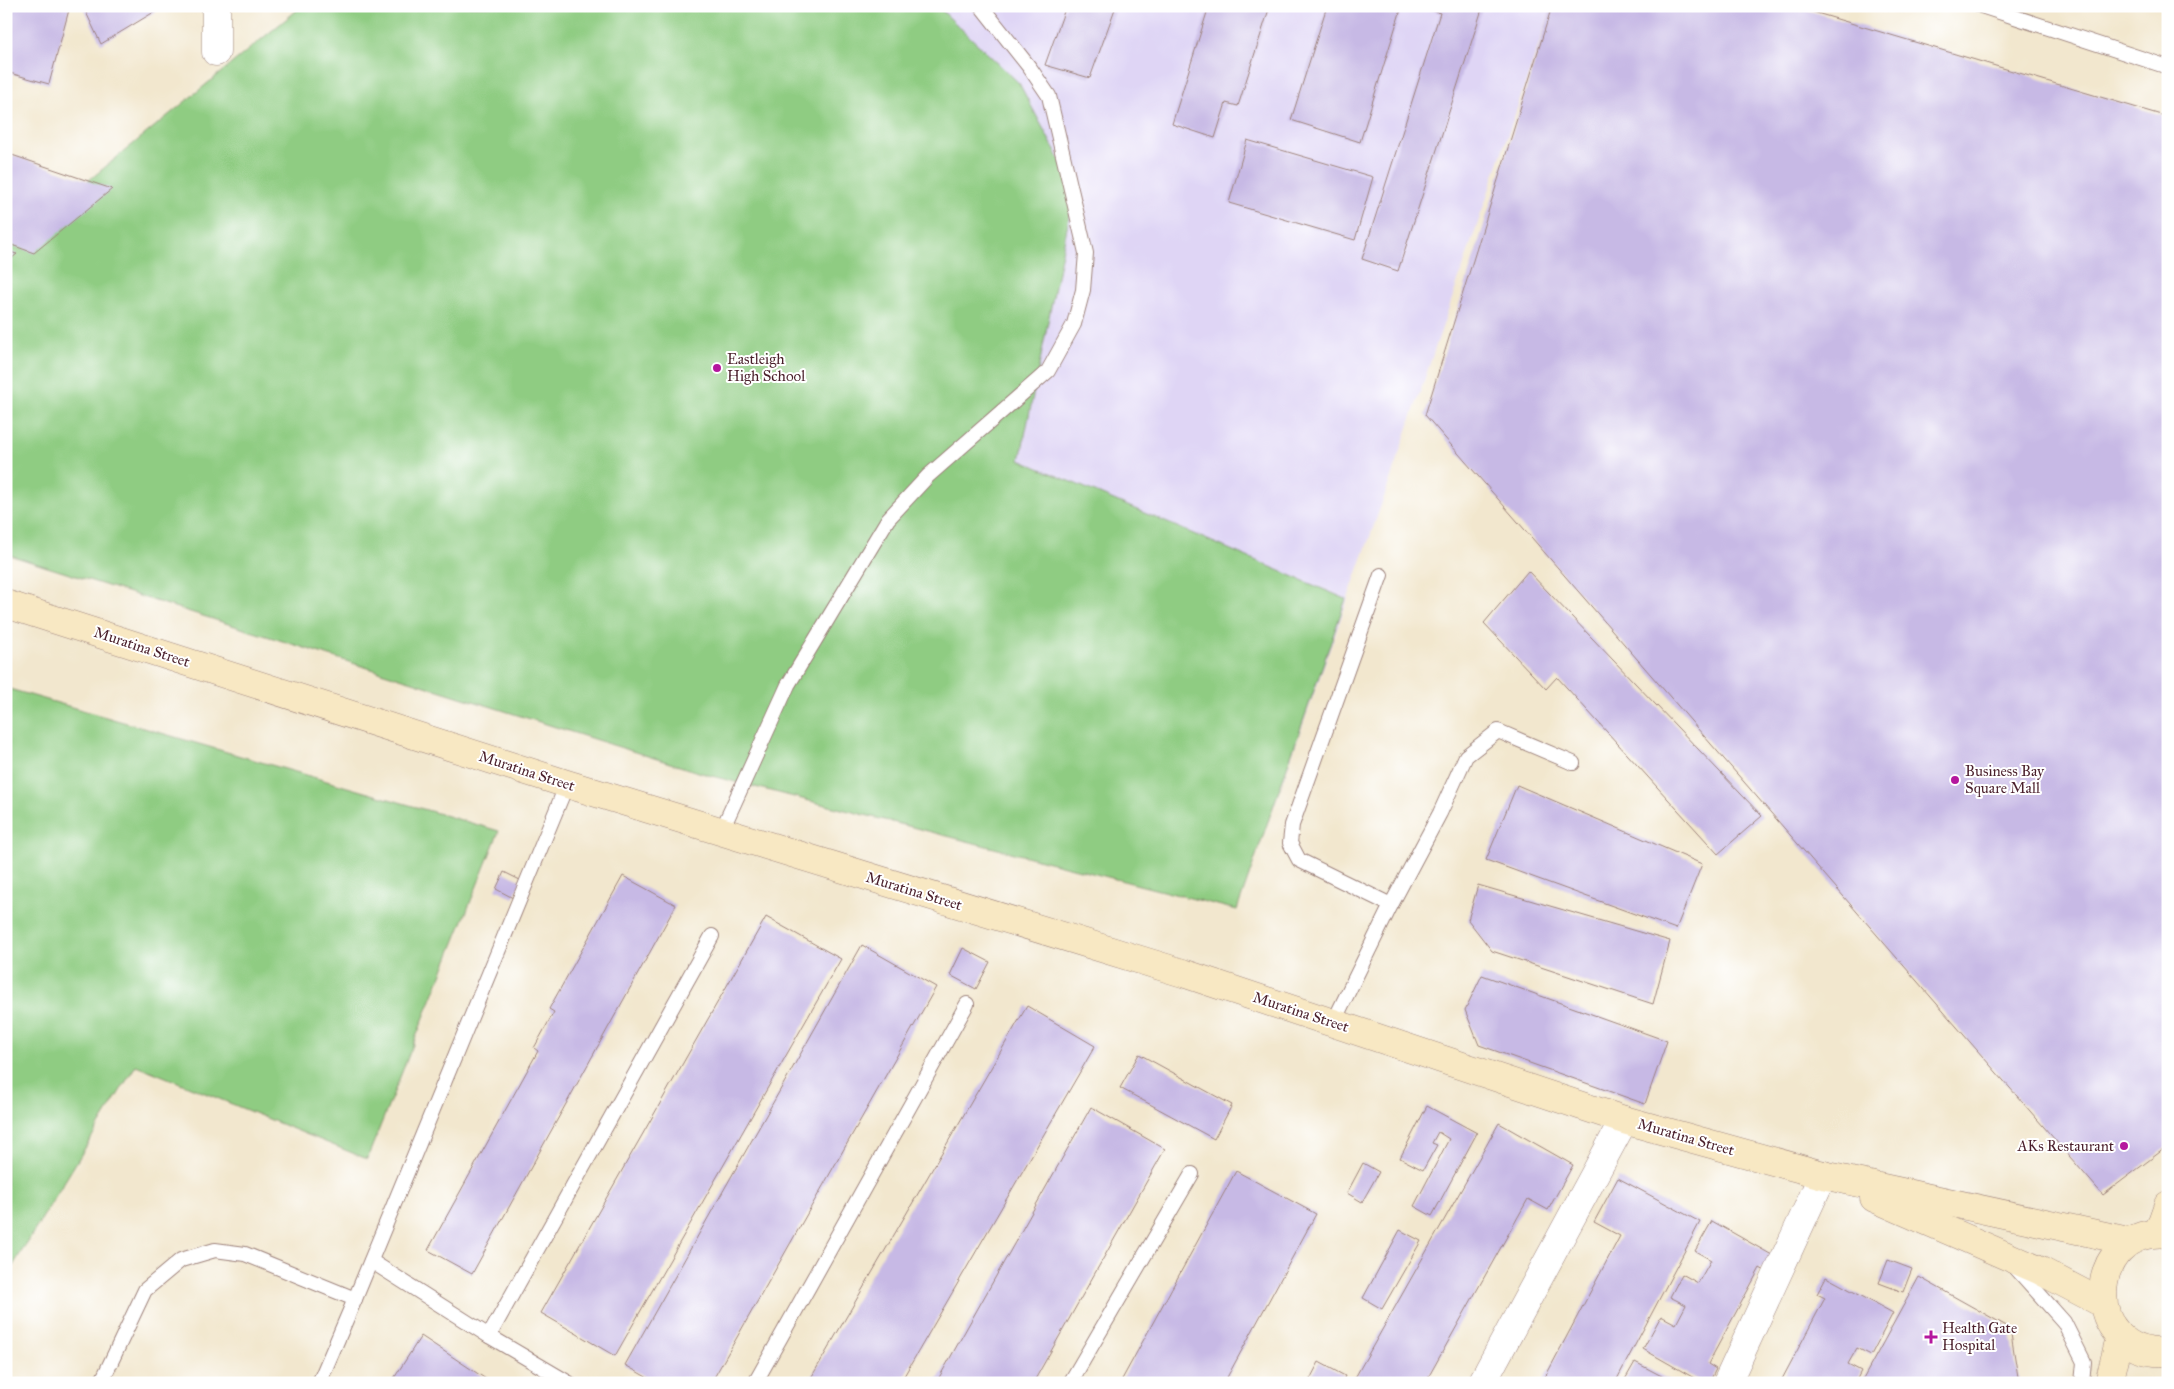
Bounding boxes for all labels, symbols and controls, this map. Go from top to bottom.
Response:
place label: Eastleigh High School [727,350,806,385]
marker: Eastleigh High School [711,362,723,374]
street label: Muratina Street [92,623,193,671]
street label: Muratina Street [477,747,578,795]
place label: Business Bay Square Mall [1965,762,2045,798]
marker: Business Bay Square Mall [1949,774,1961,786]
street label: Muratina Street [864,868,965,914]
street label: Muratina Street [1251,988,1352,1036]
street label: Muratina Street [1636,1115,1737,1160]
place label: AKs Restaurant [2016,1137,2115,1155]
marker: AKs Restaurant [2118,1140,2130,1152]
place label: Health Gate Hospital [1942,1319,2017,1354]
marker: Health Gate Hospital [1924,1330,1938,1344]

